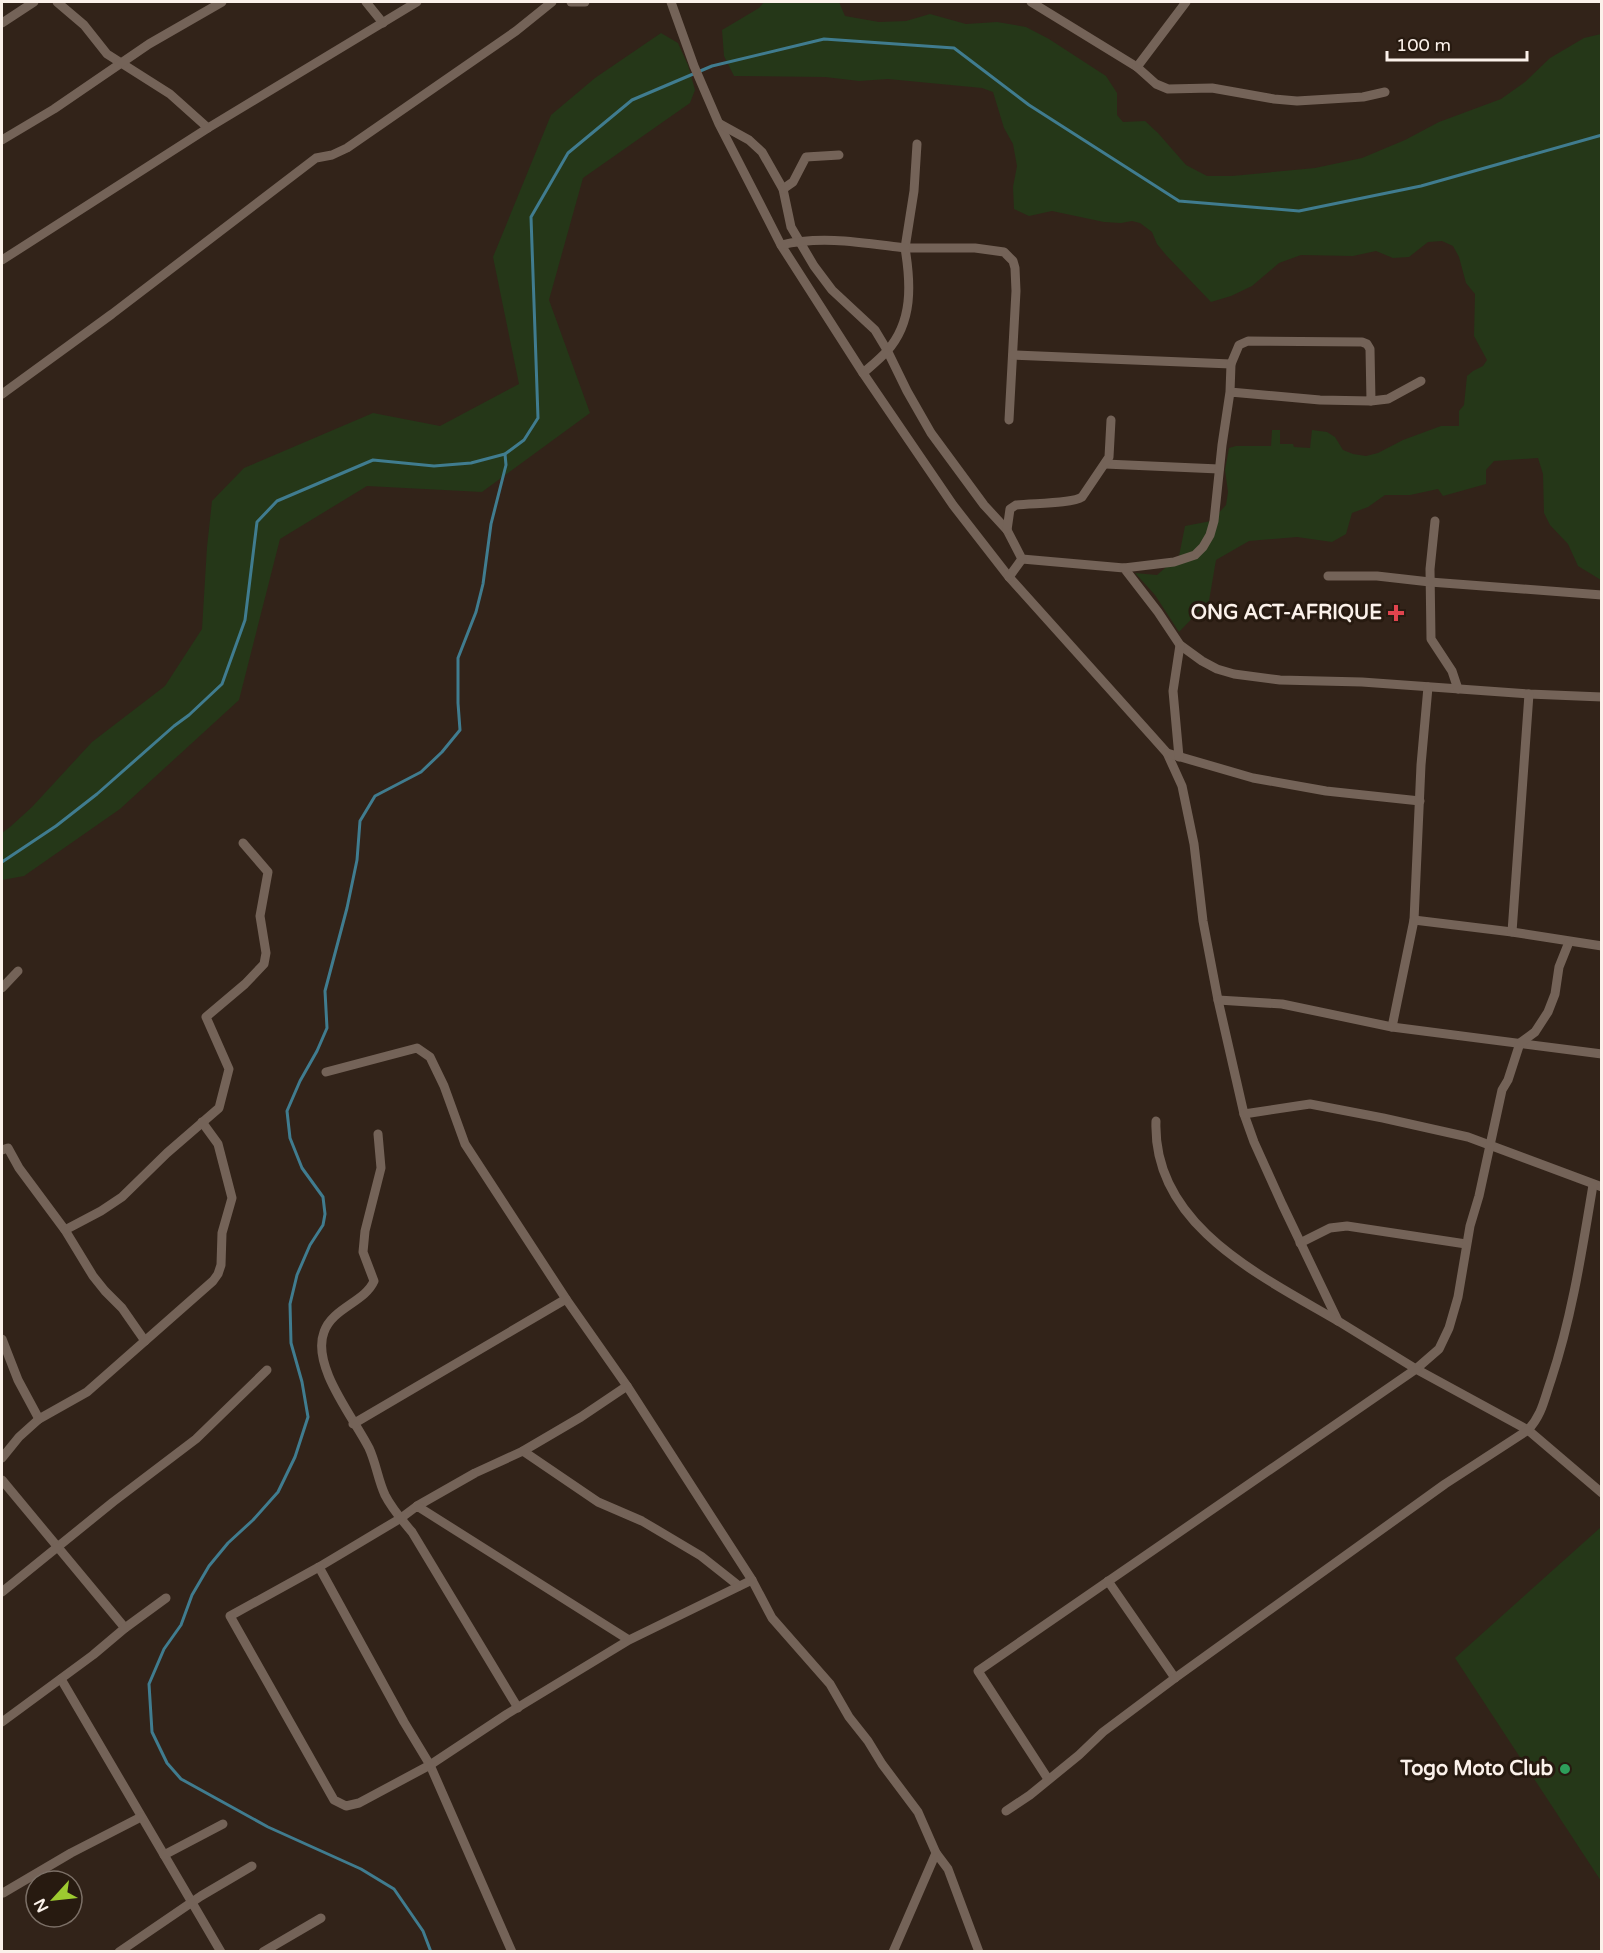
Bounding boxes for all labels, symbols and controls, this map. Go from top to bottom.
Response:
scale bar [1387,24,1526,62]
text: 100 m [1396,34,1451,56]
place label: ONG ACT-AFRIQUE [1191,601,1382,625]
marker: ONG ACT-AFRIQUE [1387,604,1405,622]
place label: Togo Moto Club [1399,1757,1553,1781]
marker: Togo Moto Club [1558,1762,1572,1776]
north arrow [24,1869,84,1929]
text: N [30,1895,53,1916]

